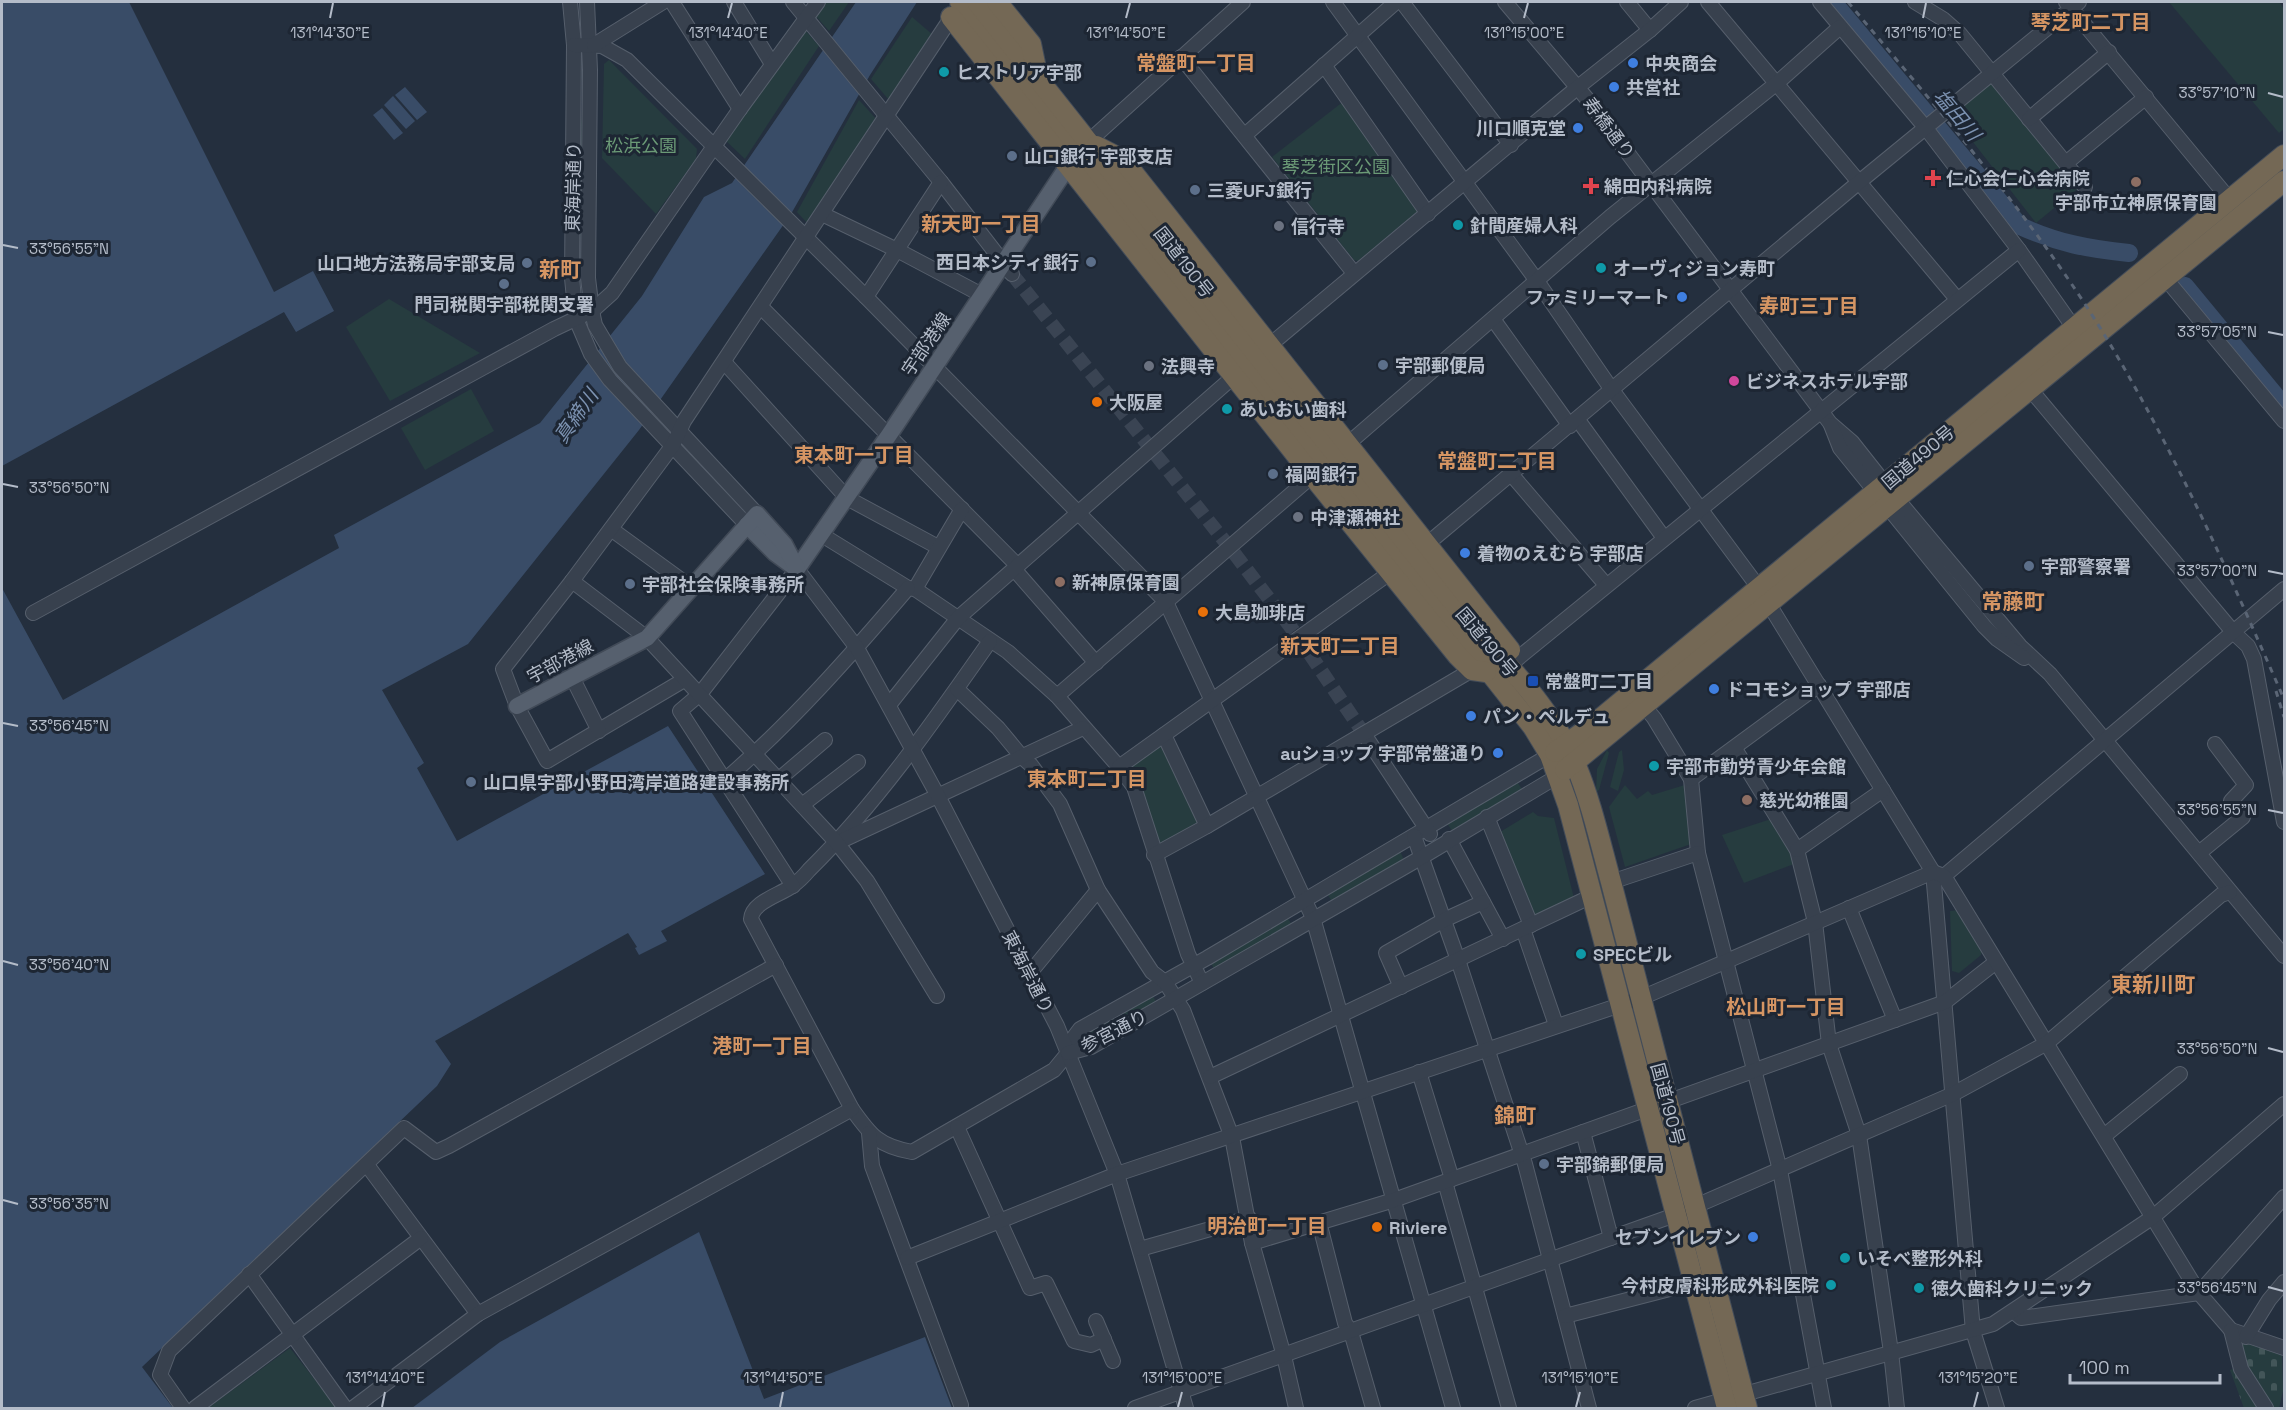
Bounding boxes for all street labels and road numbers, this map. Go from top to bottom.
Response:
street label: 寿橋通り [1578,92,1640,164]
street label: 東海岸通り [561,142,585,232]
street label: 国道190号 [1149,222,1219,302]
street label: 宇部港線 [896,308,956,380]
street label: 国道490号 [1877,420,1959,494]
street label: 国道190号 [1451,602,1523,682]
street label: 宇部港線 [523,634,597,688]
street label: 東海岸通り [997,927,1059,1017]
street label: 参宮通り [1077,1004,1151,1058]
street label: 国道190号 [1646,1060,1690,1148]

